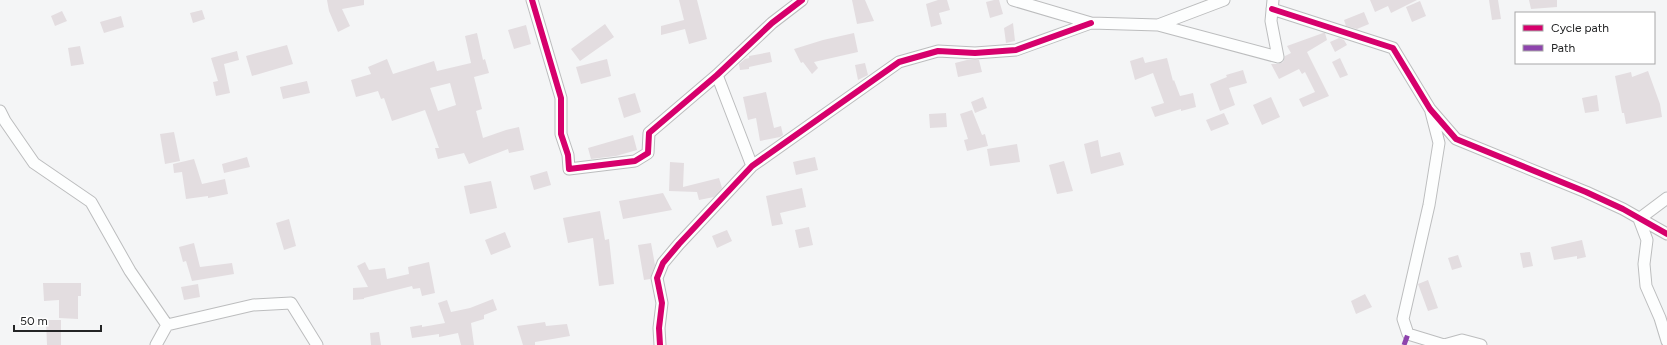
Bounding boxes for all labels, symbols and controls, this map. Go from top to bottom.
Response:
legend [1515,12,1655,64]
text: Cycle path [1551,21,1609,35]
text: Path [1551,41,1575,55]
scale bar [14,307,101,333]
text: 50 m [20,314,48,328]

